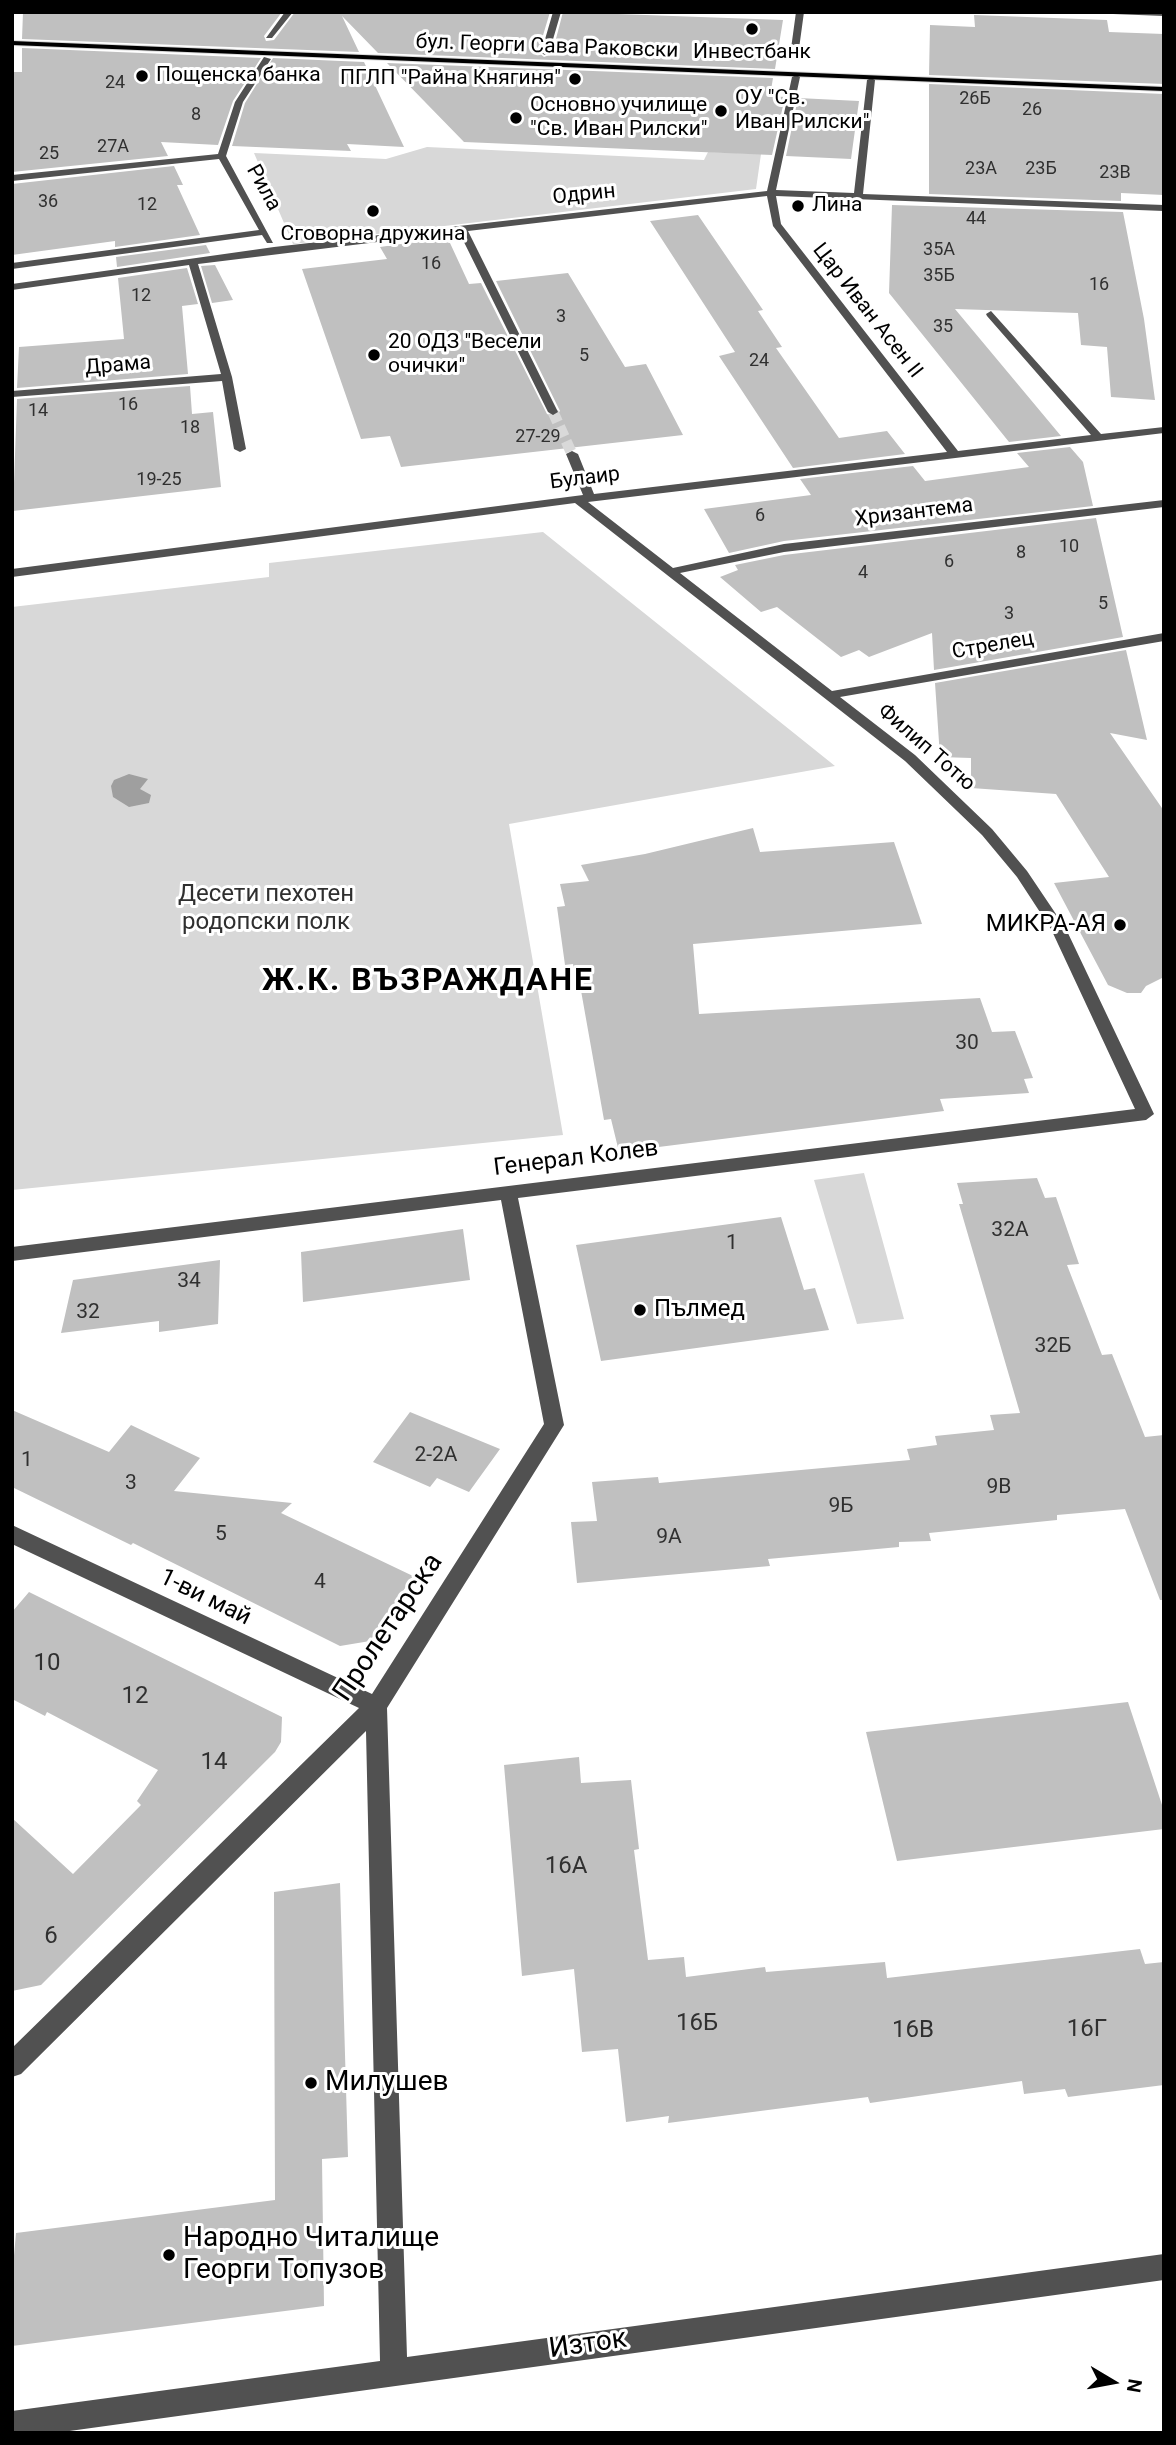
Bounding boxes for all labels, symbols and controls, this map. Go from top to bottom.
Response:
marker: Инвестбанк [744,21,760,37]
street label: бул. Георги Сава Раковски [415,30,679,64]
place label: Инвестбанк [693,40,811,66]
place label: Пощенска банка [156,63,321,89]
place label: ПГЛП "Райна Княгиня" [340,66,561,92]
marker: Пощенска банка [134,68,150,84]
marker: ПГЛП "Райна Княгиня" [567,71,583,87]
house number: 24 [105,72,125,94]
place label: ОУ "Св. Иван Рилски" [735,86,869,136]
house number: 26Б [959,88,991,110]
place label: Основно училище "Св. Иван Рилски" [530,93,708,143]
house number: 26 [1022,99,1042,121]
marker: ОУ "Св. Иван Рилски" [713,103,729,119]
house number: 8 [191,104,201,126]
marker: Основно училище "Св. Иван Рилски" [508,110,524,126]
house number: 27А [97,136,129,158]
house number: 25 [39,143,59,165]
house number: 23А [965,158,997,180]
house number: 23Б [1025,158,1057,180]
street label: Рила [240,160,286,216]
house number: 23В [1099,162,1131,184]
street label: Одрин [551,179,617,211]
house number: 36 [38,191,58,213]
place label: Лина [812,193,863,219]
house number: 12 [137,194,157,216]
marker: Лина [790,198,806,214]
marker: Сговорна дружина [365,203,381,219]
house number: 44 [966,208,986,230]
place label: Сговорна дружина [281,222,465,248]
street label: Цар Иван Асен II [807,239,927,383]
house number: 35А [923,239,955,261]
house number: 16 [421,253,441,275]
house number: 35Б [923,265,955,287]
house number: 16 [1089,274,1109,296]
house number: 12 [131,285,151,307]
house number: 3 [556,306,566,328]
house number: 35 [933,316,953,338]
place label: 20 ОДЗ "Весели очички" [388,330,542,380]
house number: 5 [579,345,589,367]
marker: 20 ОДЗ "Весели очички" [366,347,382,363]
house number: 24 [749,350,769,372]
street label: Драма [84,351,152,381]
house number: 16 [118,394,138,416]
house number: 14 [28,400,48,422]
house number: 18 [180,417,200,439]
house number: 27-29 [515,426,561,448]
street label: Булаир [549,462,621,496]
house number: 19-25 [136,469,182,491]
street label: Хризантема [854,493,974,533]
house number: 6 [755,505,765,527]
house number: 10 [1059,536,1079,558]
house number: 8 [1016,542,1026,564]
house number: 6 [944,551,954,573]
house number: 4 [858,562,868,584]
house number: 5 [1098,593,1108,615]
house number: 3 [1004,603,1014,625]
street label: Стрелец [950,626,1036,666]
street label: Филип Тотю [872,699,980,797]
park label: Десети пехотен родопски полк [178,881,354,937]
place label: МИКРА-АЯ [986,911,1106,939]
marker: МИКРА-АЯ [1112,917,1128,933]
district label: Ж.К. ВЪЗРАЖДАНЕ [264,963,592,1001]
house number: 30 [955,1031,979,1057]
street label: Генерал Колев [492,1135,660,1183]
house number: 32А [991,1218,1029,1244]
house number: 1 [726,1231,738,1257]
house number: 34 [177,1269,201,1295]
place label: Пълмед [654,1296,745,1324]
house number: 32 [76,1300,100,1326]
marker: Пълмед [632,1302,648,1318]
house number: 32Б [1035,1334,1071,1360]
house number: 2-2А [414,1443,458,1469]
house number: 1 [21,1448,33,1474]
house number: 3 [125,1471,137,1497]
house number: 9В [987,1475,1011,1501]
house number: 9Б [828,1494,854,1520]
house number: 5 [215,1522,227,1548]
house number: 9А [656,1525,682,1551]
street label: Пролетарска [327,1547,451,1709]
street label: 1-ви май [154,1563,256,1633]
house number: 4 [314,1570,326,1596]
house number: 10 [34,1650,60,1678]
house number: 12 [122,1683,148,1711]
house number: 14 [201,1749,227,1777]
house number: 16А [545,1853,587,1881]
house number: 6 [44,1923,58,1951]
house number: 16Б [676,2010,718,2038]
house number: 16Г [1067,2016,1107,2044]
house number: 16В [892,2017,934,2045]
place label: Милушев [325,2066,449,2100]
marker: Милушев [303,2075,319,2091]
place label: Народно Читалище Георги Топузов [183,2222,439,2288]
marker: Народно Читалище Георги Топузов [161,2247,177,2263]
street label: Изток [547,2323,629,2367]
north arrow [1078,2347,1148,2417]
text: N [1122,2377,1147,2394]

